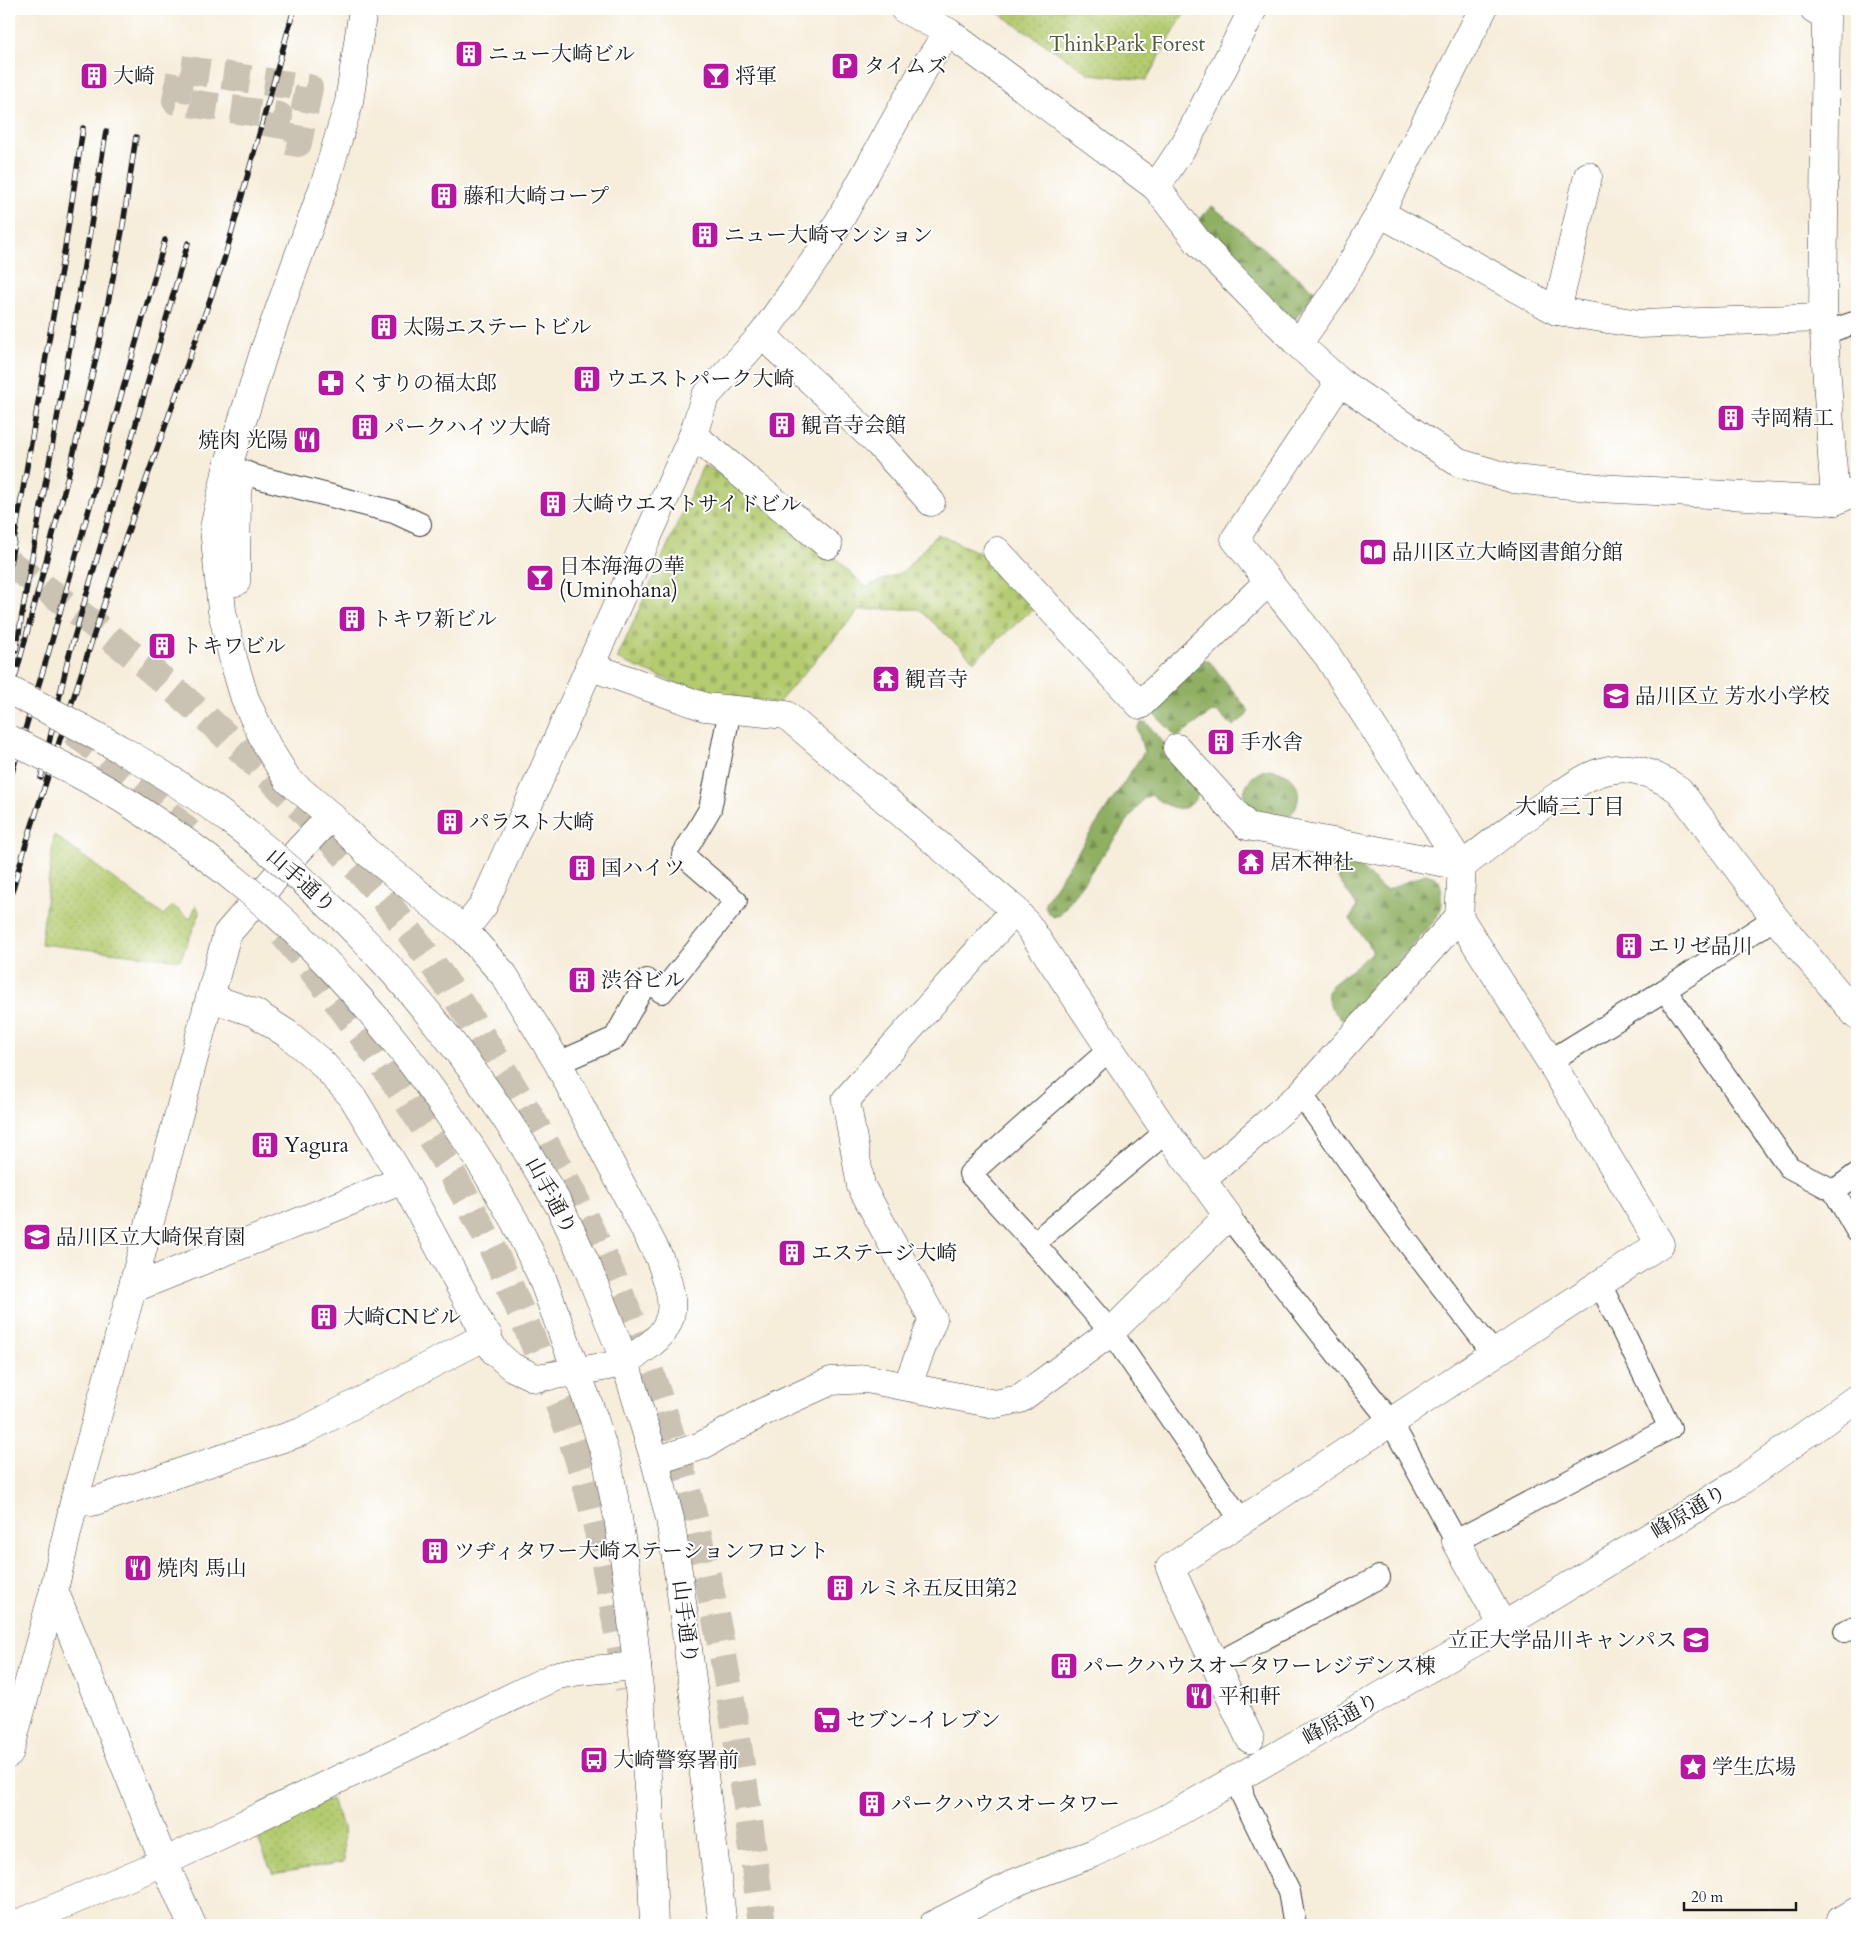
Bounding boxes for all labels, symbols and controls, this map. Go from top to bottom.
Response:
park label: ThinkPark Forest [1049,30,1205,59]
building icon: ニュー大崎ビル [454,39,484,69]
place label: ニュー大崎ビル [488,40,635,69]
parking icon: タイムズ [830,51,860,81]
place label: タイムズ [864,52,948,81]
building icon: 大崎 [79,61,109,91]
bar icon: 将軍 [701,61,731,91]
place label: 大崎 [113,62,155,91]
place label: 将軍 [735,62,777,91]
building icon: 藤和大崎コープ [429,181,459,211]
place label: 藤和大崎コープ [463,182,609,211]
building icon: ニュー大崎マンション [690,220,720,250]
place label: ニュー大崎マンション [724,221,933,250]
building icon: 太陽エステートビル [369,312,399,342]
place label: 太陽エステートビル [403,313,592,342]
building icon: ウエストパーク大崎 [572,364,602,394]
place label: ウエストパーク大崎 [606,365,795,394]
pharmacy icon: くすりの福太郎 [316,368,346,398]
place label: くすりの福太郎 [350,369,497,398]
building icon: 寺岡精工 [1716,403,1746,433]
place label: 寺岡精工 [1750,404,1834,433]
building icon: 観音寺会館 [767,410,797,440]
place label: 観音寺会館 [801,411,906,440]
building icon: パークハイツ大崎 [350,412,380,442]
place label: パークハイツ大崎 [384,413,551,442]
restaurant icon: 焼肉 光陽 [292,425,322,455]
place label: 焼肉 光陽 [198,426,288,455]
building icon: 大崎ウエストサイドビル [538,489,568,519]
place label: 大崎ウエストサイドビル [572,490,802,519]
library icon: 品川区立大崎図書館分館 [1358,537,1388,567]
place label: 品川区立大崎図書館分館 [1392,538,1623,567]
place label: 日本海海の華 (Uminohana) [559,552,685,605]
bar icon: 日本海海の華 (Uminohana) [525,563,555,593]
building icon: トキワ新ビル [337,604,367,634]
place label: トキワ新ビル [371,605,497,634]
building icon: トキワビル [147,631,177,661]
place label: トキワビル [181,632,286,661]
temple icon: 観音寺 [871,664,901,694]
place label: 観音寺 [905,665,968,694]
school or university icon: 品川区立 芳水小学校 [1601,681,1631,711]
place label: 品川区立 芳水小学校 [1635,682,1830,711]
building icon: 手水舎 [1206,727,1236,757]
place label: 手水舎 [1240,728,1303,757]
district label: 大崎三丁目 [1515,792,1625,822]
building icon: パラスト大崎 [435,807,465,837]
place label: パラスト大崎 [469,808,594,837]
street label: 山手通り [260,842,342,920]
temple icon: 居木神社 [1236,847,1266,877]
place label: 居木神社 [1270,848,1354,877]
building icon: 国ハイツ [567,853,597,883]
place label: 国ハイツ [601,854,685,883]
building icon: エリゼ品川 [1614,931,1644,961]
place label: エリゼ品川 [1648,932,1753,961]
building icon: 渋谷ビル [567,965,597,995]
place label: 渋谷ビル [601,966,685,995]
building icon: Yagura [250,1130,280,1160]
place label: Yagura [284,1131,349,1160]
street label: 山手通り [518,1152,584,1240]
school or university icon: 品川区立大崎保育園 [22,1222,52,1252]
place label: 品川区立大崎保育園 [56,1223,245,1252]
building icon: エステージ大崎 [777,1238,807,1268]
place label: エステージ大崎 [811,1239,957,1268]
building icon: 大崎CNビル [309,1302,339,1332]
place label: 大崎CNビル [343,1303,461,1332]
street label: 峰原通り [1646,1478,1732,1546]
building icon: ツヂィタワー大崎ステーションフロント [420,1536,450,1566]
place label: ツヂィタワー大崎ステーションフロント [454,1537,829,1566]
restaurant icon: 焼肉 馬山 [123,1553,153,1583]
place label: 焼肉 馬山 [157,1554,247,1583]
building icon: ルミネ五反田第2 [825,1573,855,1603]
place label: ルミネ五反田第2 [859,1574,1017,1603]
street label: 山手通り [665,1579,705,1665]
school or university icon: 立正大学品川キャンパス [1681,1625,1711,1655]
place label: 立正大学品川キャンパス [1447,1626,1677,1655]
building icon: パークハウスオータワーレジデンス棟 [1049,1651,1079,1681]
place label: パークハウスオータワーレジデンス棟 [1083,1652,1436,1681]
restaurant icon: 平和軒 [1184,1681,1214,1711]
place label: 平和軒 [1218,1682,1281,1711]
street label: 峰原通り [1297,1686,1385,1752]
supermarket icon: セブン-イレブン [812,1705,842,1735]
place label: セブン-イレブン [846,1706,1001,1735]
bus stop icon: 大崎警察署前 [579,1745,609,1775]
place label: 大崎警察署前 [613,1746,739,1775]
place icon: 学生広場 [1678,1752,1708,1782]
place label: 学生広場 [1712,1753,1796,1782]
building icon: パークハウスオータワー [857,1789,887,1819]
place label: パークハウスオータワー [891,1790,1120,1819]
scale bar [1684,1879,1796,1911]
text: 20 m [1691,1887,1723,1907]

